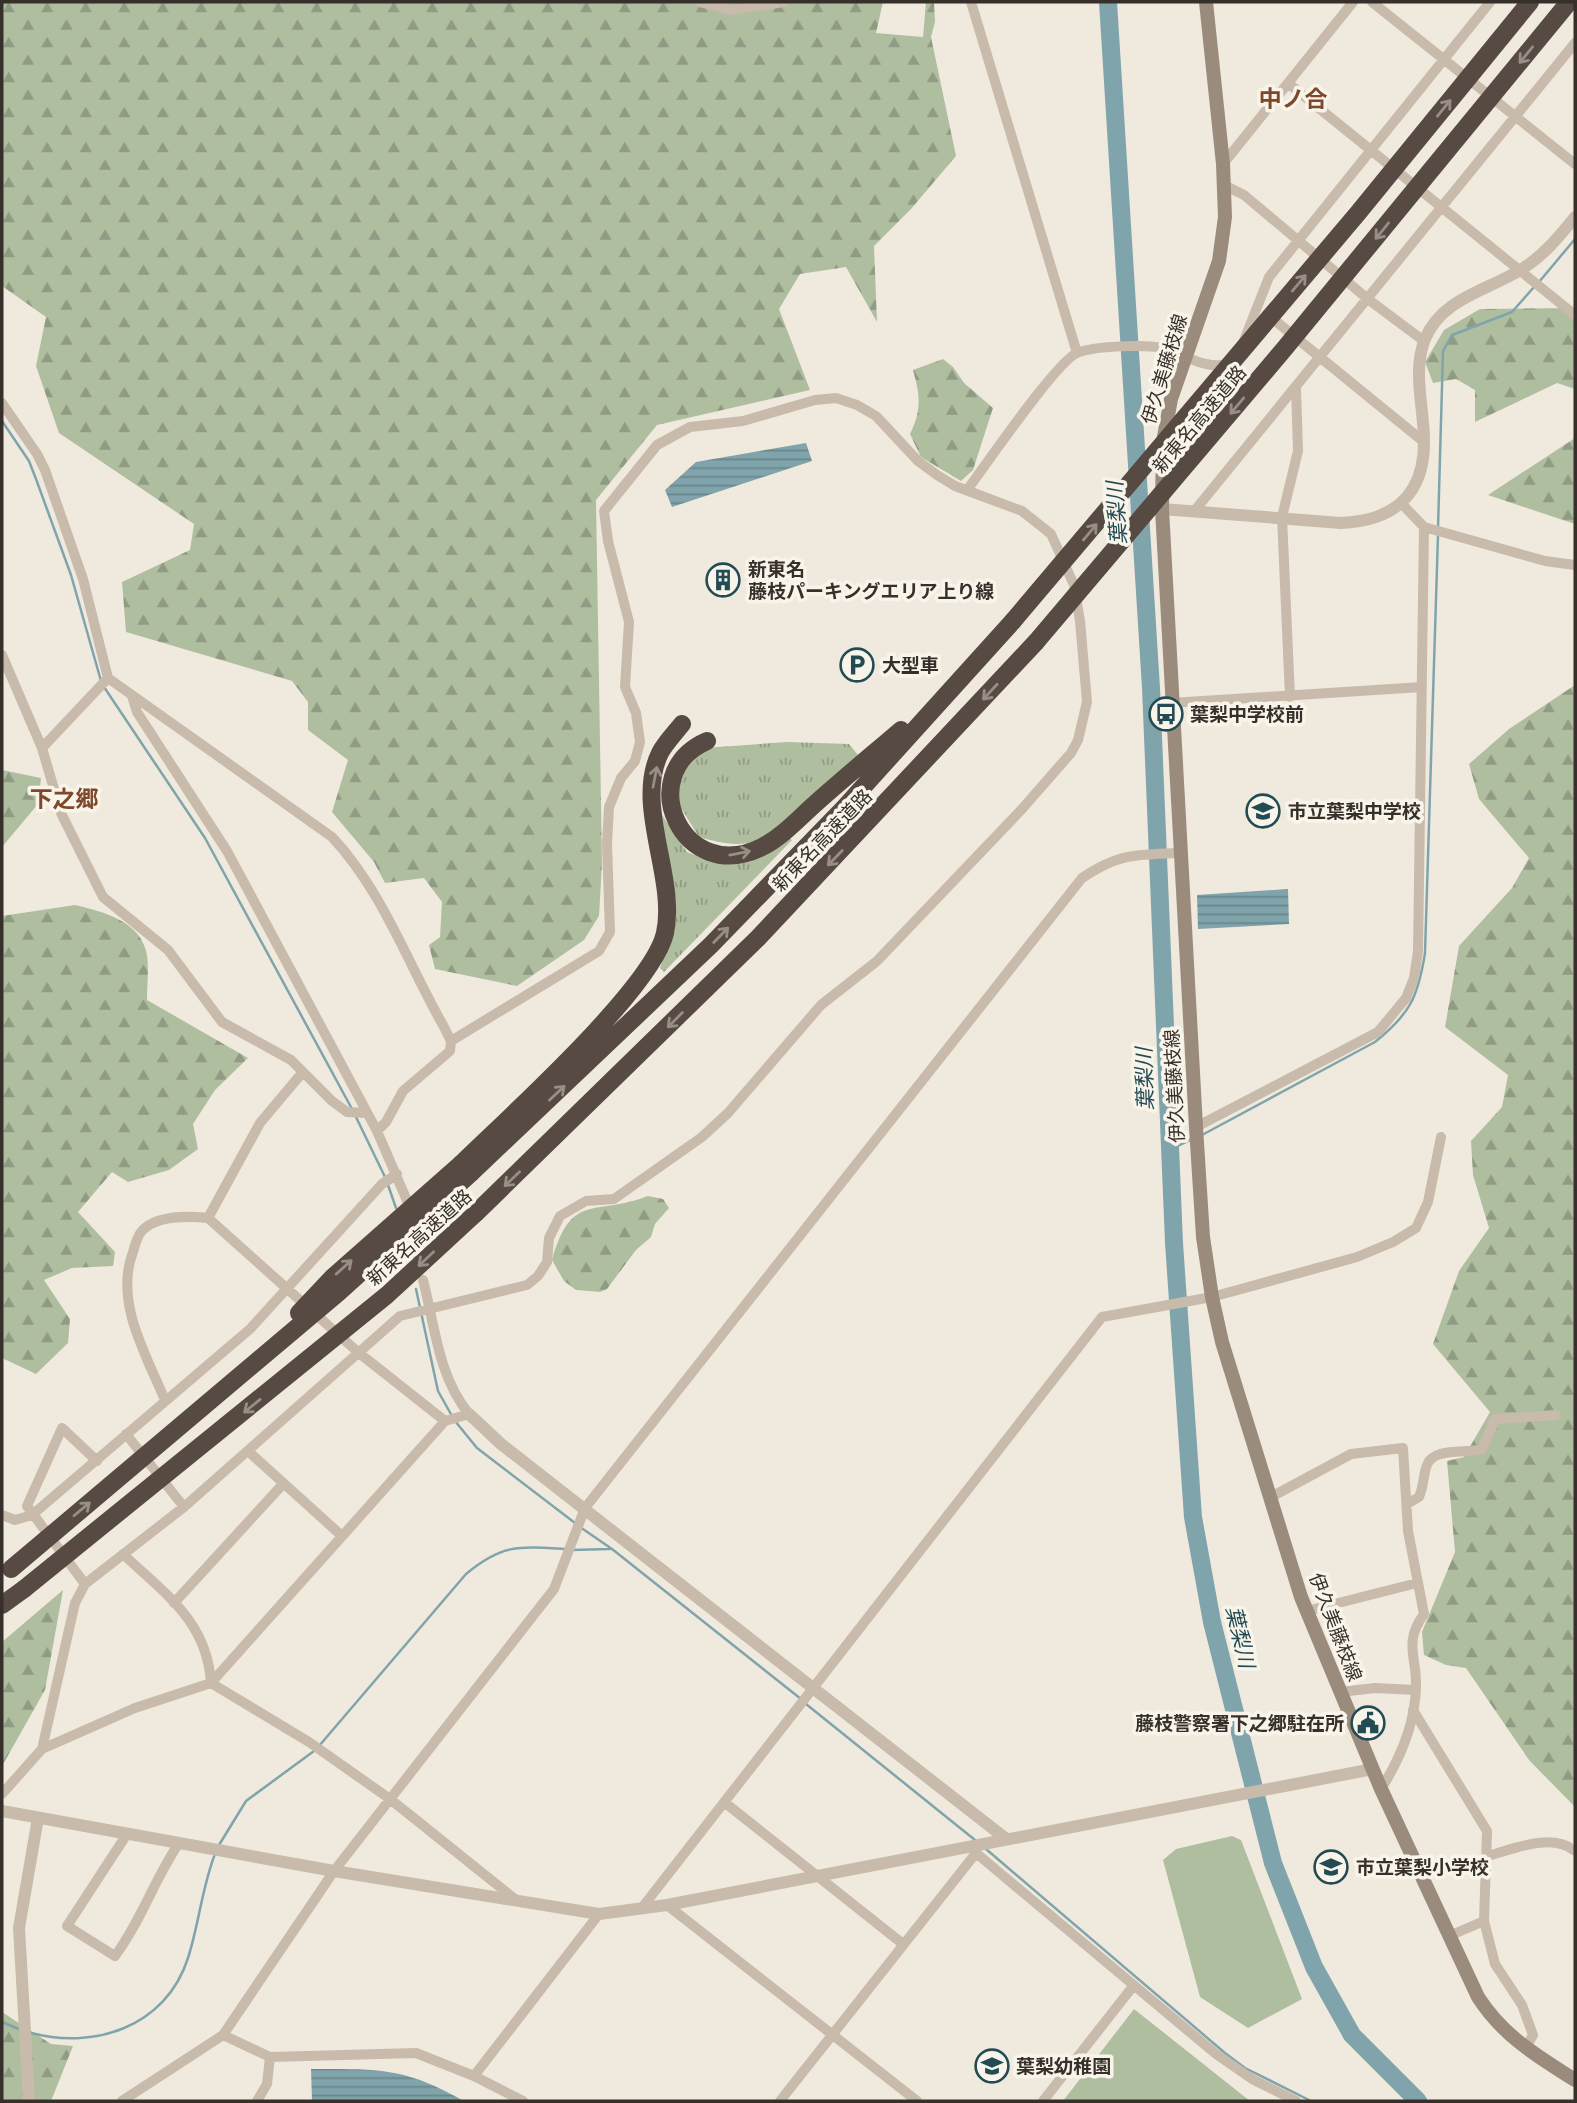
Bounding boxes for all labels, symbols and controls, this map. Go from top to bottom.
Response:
one-way arrow [1518,45,1533,63]
district label: 中ノ合 [1259,85,1328,113]
one-way arrow [1436,99,1452,117]
one-way arrow [1374,221,1389,239]
one-way arrow [1291,274,1307,292]
street label: 伊久美藤枝線 [1137,311,1192,427]
street label: 新東名高速道路 [1148,361,1251,478]
one-way arrow [1229,397,1245,415]
water label: 葉梨川 [1102,479,1131,545]
one-way arrow [1082,524,1098,542]
place label: 新東名 藤枝パーキングエリア上り線 [748,558,994,603]
building icon: 新東名 藤枝パーキングエリア上り線 [704,561,742,599]
parking icon: 大型車 [838,646,876,684]
place label: 大型車 [882,654,939,677]
one-way arrow [982,683,998,701]
bus stop icon: 葉梨中学校前 [1147,695,1185,733]
place label: 葉梨中学校前 [1190,703,1304,726]
one-way arrow [648,766,662,789]
district label: 下之郷 [30,785,99,813]
street label: 新東名高速道路 [768,785,877,896]
school or university icon: 市立葉梨中学校 [1244,792,1282,830]
place label: 市立葉梨中学校 [1288,800,1421,823]
one-way arrow [728,845,750,858]
one-way arrow [826,849,843,866]
one-way arrow [712,927,729,944]
one-way arrow [667,1011,684,1028]
street label: 伊久美藤枝線 [1160,1028,1189,1144]
water label: 葉梨川 [1131,1045,1158,1111]
one-way arrow [548,1084,565,1101]
one-way arrow [504,1170,521,1187]
street label: 新東名高速道路 [362,1184,476,1290]
one-way arrow [417,1251,435,1267]
one-way arrow [335,1260,353,1276]
one-way arrow [243,1398,261,1413]
one-way arrow [72,1501,90,1517]
street label: 伊久美藤枝線 [1304,1570,1367,1685]
water label: 葉梨川 [1221,1603,1260,1672]
public building icon: 藤枝警察署下之郷駐在所 [1349,1704,1387,1742]
place label: 藤枝警察署下之郷駐在所 [1135,1712,1344,1735]
school or university icon: 市立葉梨小学校 [1312,1848,1350,1886]
place label: 市立葉梨小学校 [1356,1856,1489,1879]
school or university icon: 葉梨幼稚園 [973,2047,1011,2085]
place label: 葉梨幼稚園 [1016,2055,1111,2078]

